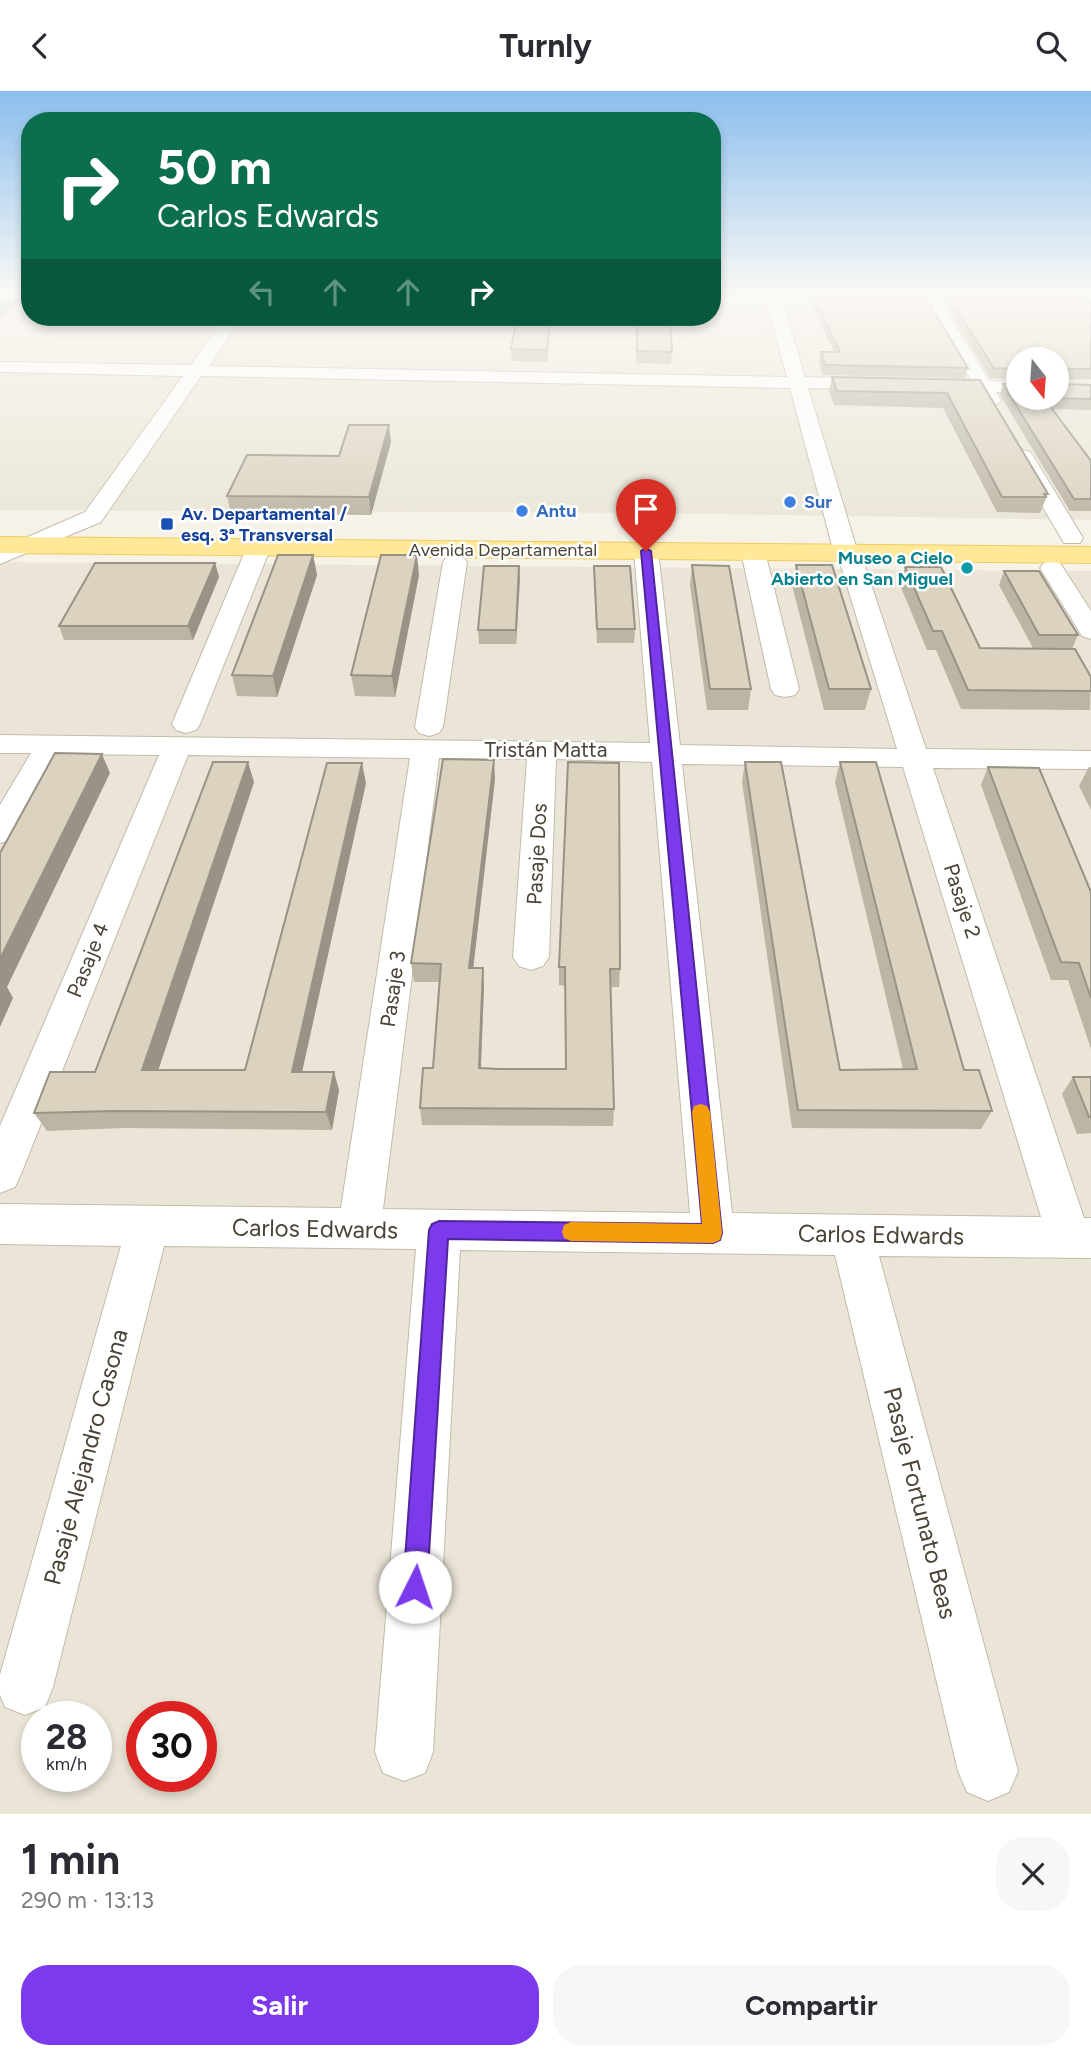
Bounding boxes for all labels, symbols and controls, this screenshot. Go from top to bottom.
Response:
icon: back [21,27,59,65]
text: Turnly [499,27,592,65]
icon: search [1032,27,1070,65]
text: 50 m [157,137,272,196]
icon: right [42,140,133,231]
text: Carlos Edwards [157,197,379,235]
icon: left [243,273,281,311]
icon: ahead [316,273,354,311]
icon: ahead [389,273,427,311]
icon: right [462,273,500,311]
north arrow [1006,347,1069,409]
map controls [1006,347,1069,410]
pin [616,479,676,551]
icon: arrive [627,490,665,528]
place label: Sur [804,491,832,513]
marker: Sur [782,494,798,510]
place label: Antu [536,500,577,522]
place label: Av. Departamental / esq. 3ª Transversal [181,503,348,546]
marker: Antu [514,503,530,519]
marker: Av. Departamental / esq. 3ª Transversal [159,516,175,532]
street label: Avenida Departamental [409,539,597,561]
place label: Museo a Cielo Abierto en San Miguel [771,547,953,590]
marker: Museo a Cielo Abierto en San Miguel [959,560,975,576]
street label: Tristán Matta [485,737,607,762]
street label: Pasaje Dos [521,802,552,905]
street label: Pasaje 2 [939,860,986,941]
street label: Pasaje 4 [61,919,114,1001]
street label: Pasaje 3 [375,949,410,1029]
street label: Carlos Edwards [232,1213,398,1244]
street label: Carlos Edwards [798,1219,964,1250]
street label: Pasaje Alejandro Casona [37,1326,134,1588]
street label: Pasaje Fortunato Beas [878,1384,963,1622]
position arrow [378,1550,452,1624]
speed limit sign: 30 [126,1701,217,1792]
text: 28 [46,1716,87,1758]
text: km/h [46,1753,87,1775]
text: 1 min [21,1834,120,1885]
button: close [996,1837,1070,1911]
text: 290 m · 13:13 [21,1886,154,1914]
button: Salir [21,1965,539,2045]
button: Compartir [553,1965,1070,2045]

